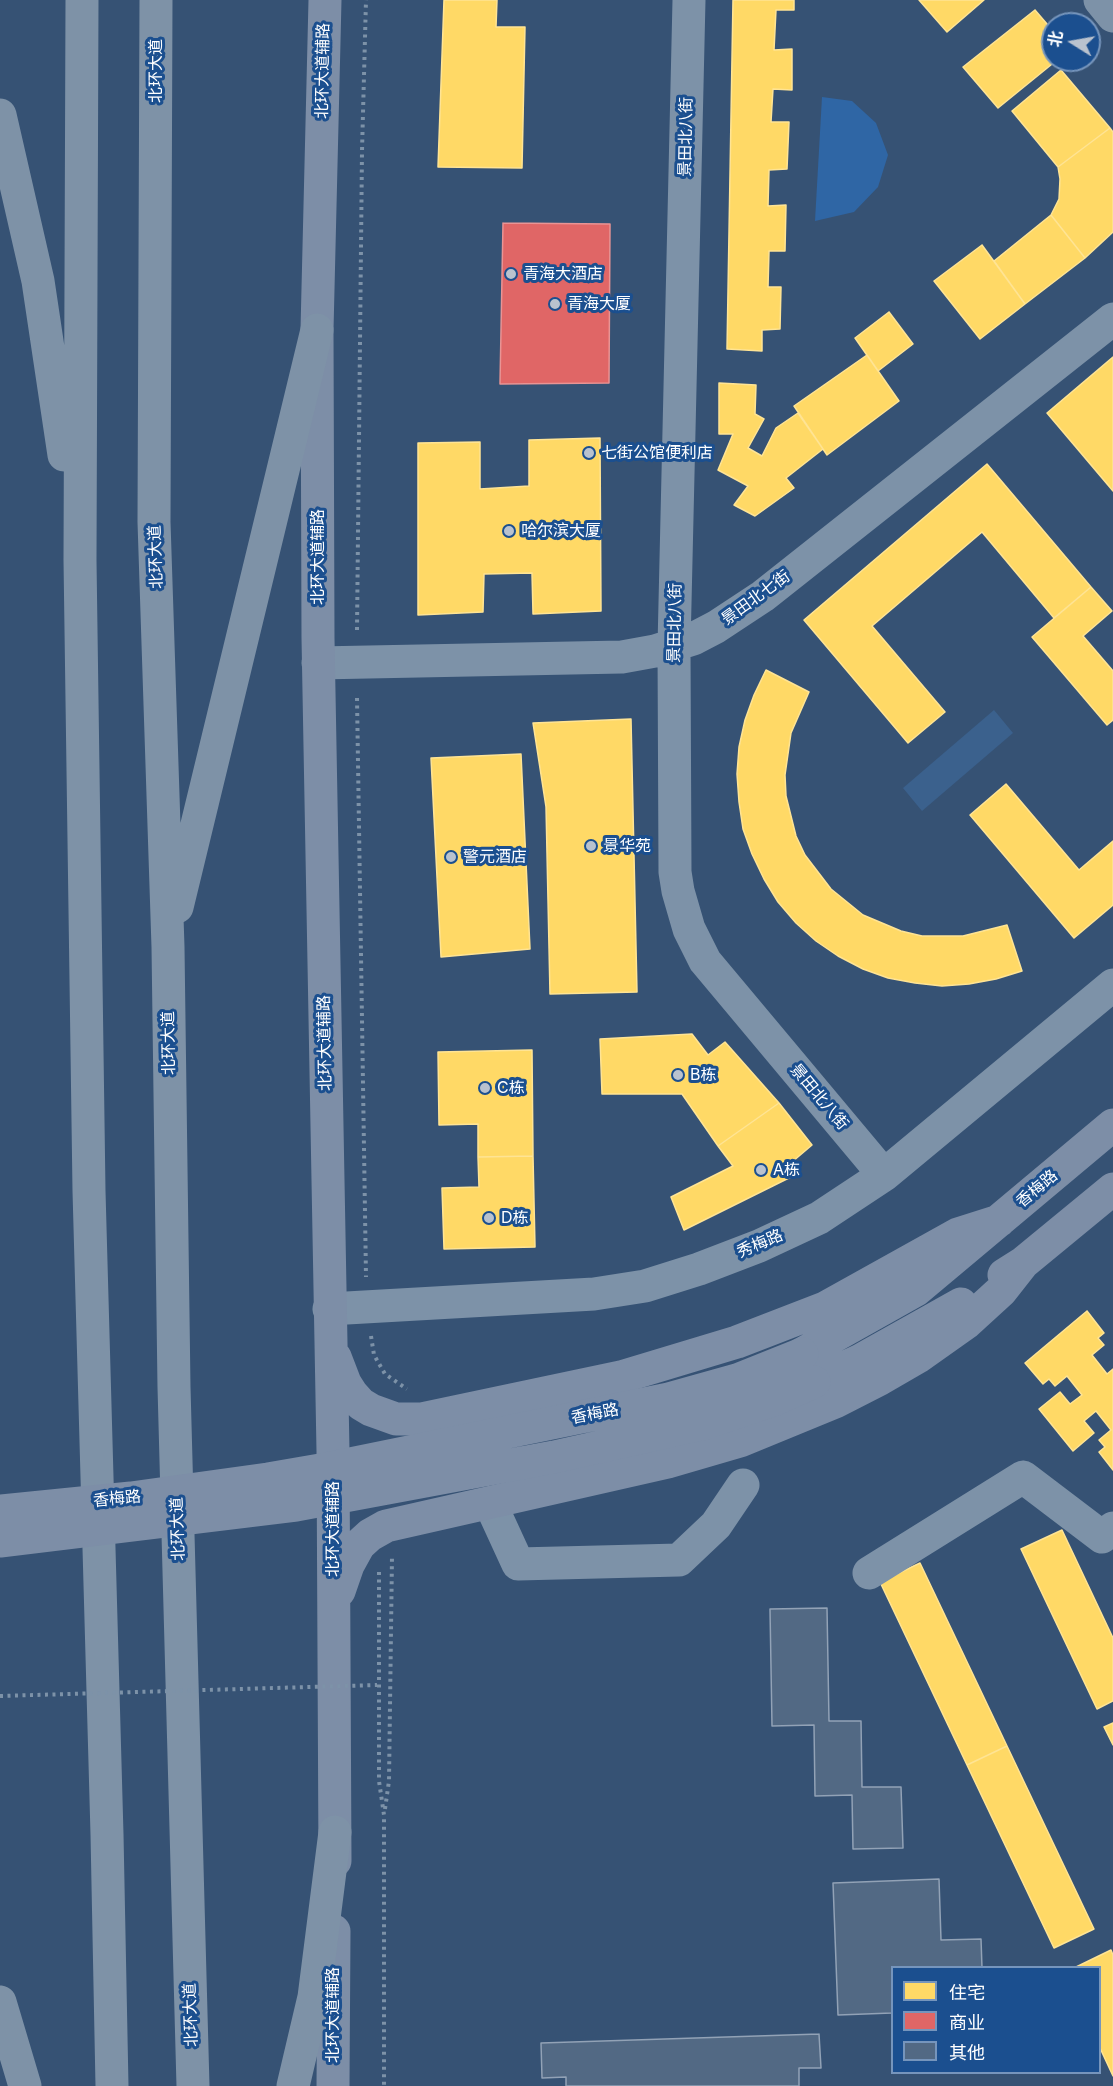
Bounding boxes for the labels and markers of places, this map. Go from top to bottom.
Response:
place label: 青海大酒店 [523,264,603,284]
marker: 青海大酒店 [504,267,518,281]
place label: 青海大厦 [567,294,631,314]
marker: 青海大厦 [548,297,562,311]
place label: 七街公馆便利店 [601,443,713,463]
marker: 七街公馆便利店 [582,446,596,460]
place label: 哈尔滨大厦 [521,521,601,541]
marker: 哈尔滨大厦 [502,524,516,538]
place label: 景华苑 [603,836,651,856]
marker: 景华苑 [584,839,598,853]
place label: 警元酒店 [463,847,527,867]
marker: 警元酒店 [444,850,458,864]
place label: B栋 [690,1065,716,1085]
marker: B栋 [671,1068,685,1082]
place label: C栋 [497,1078,525,1098]
marker: C栋 [478,1081,492,1095]
place label: A栋 [773,1160,800,1180]
marker: A栋 [754,1163,768,1177]
place label: D栋 [501,1208,529,1228]
marker: D栋 [482,1211,496,1225]

